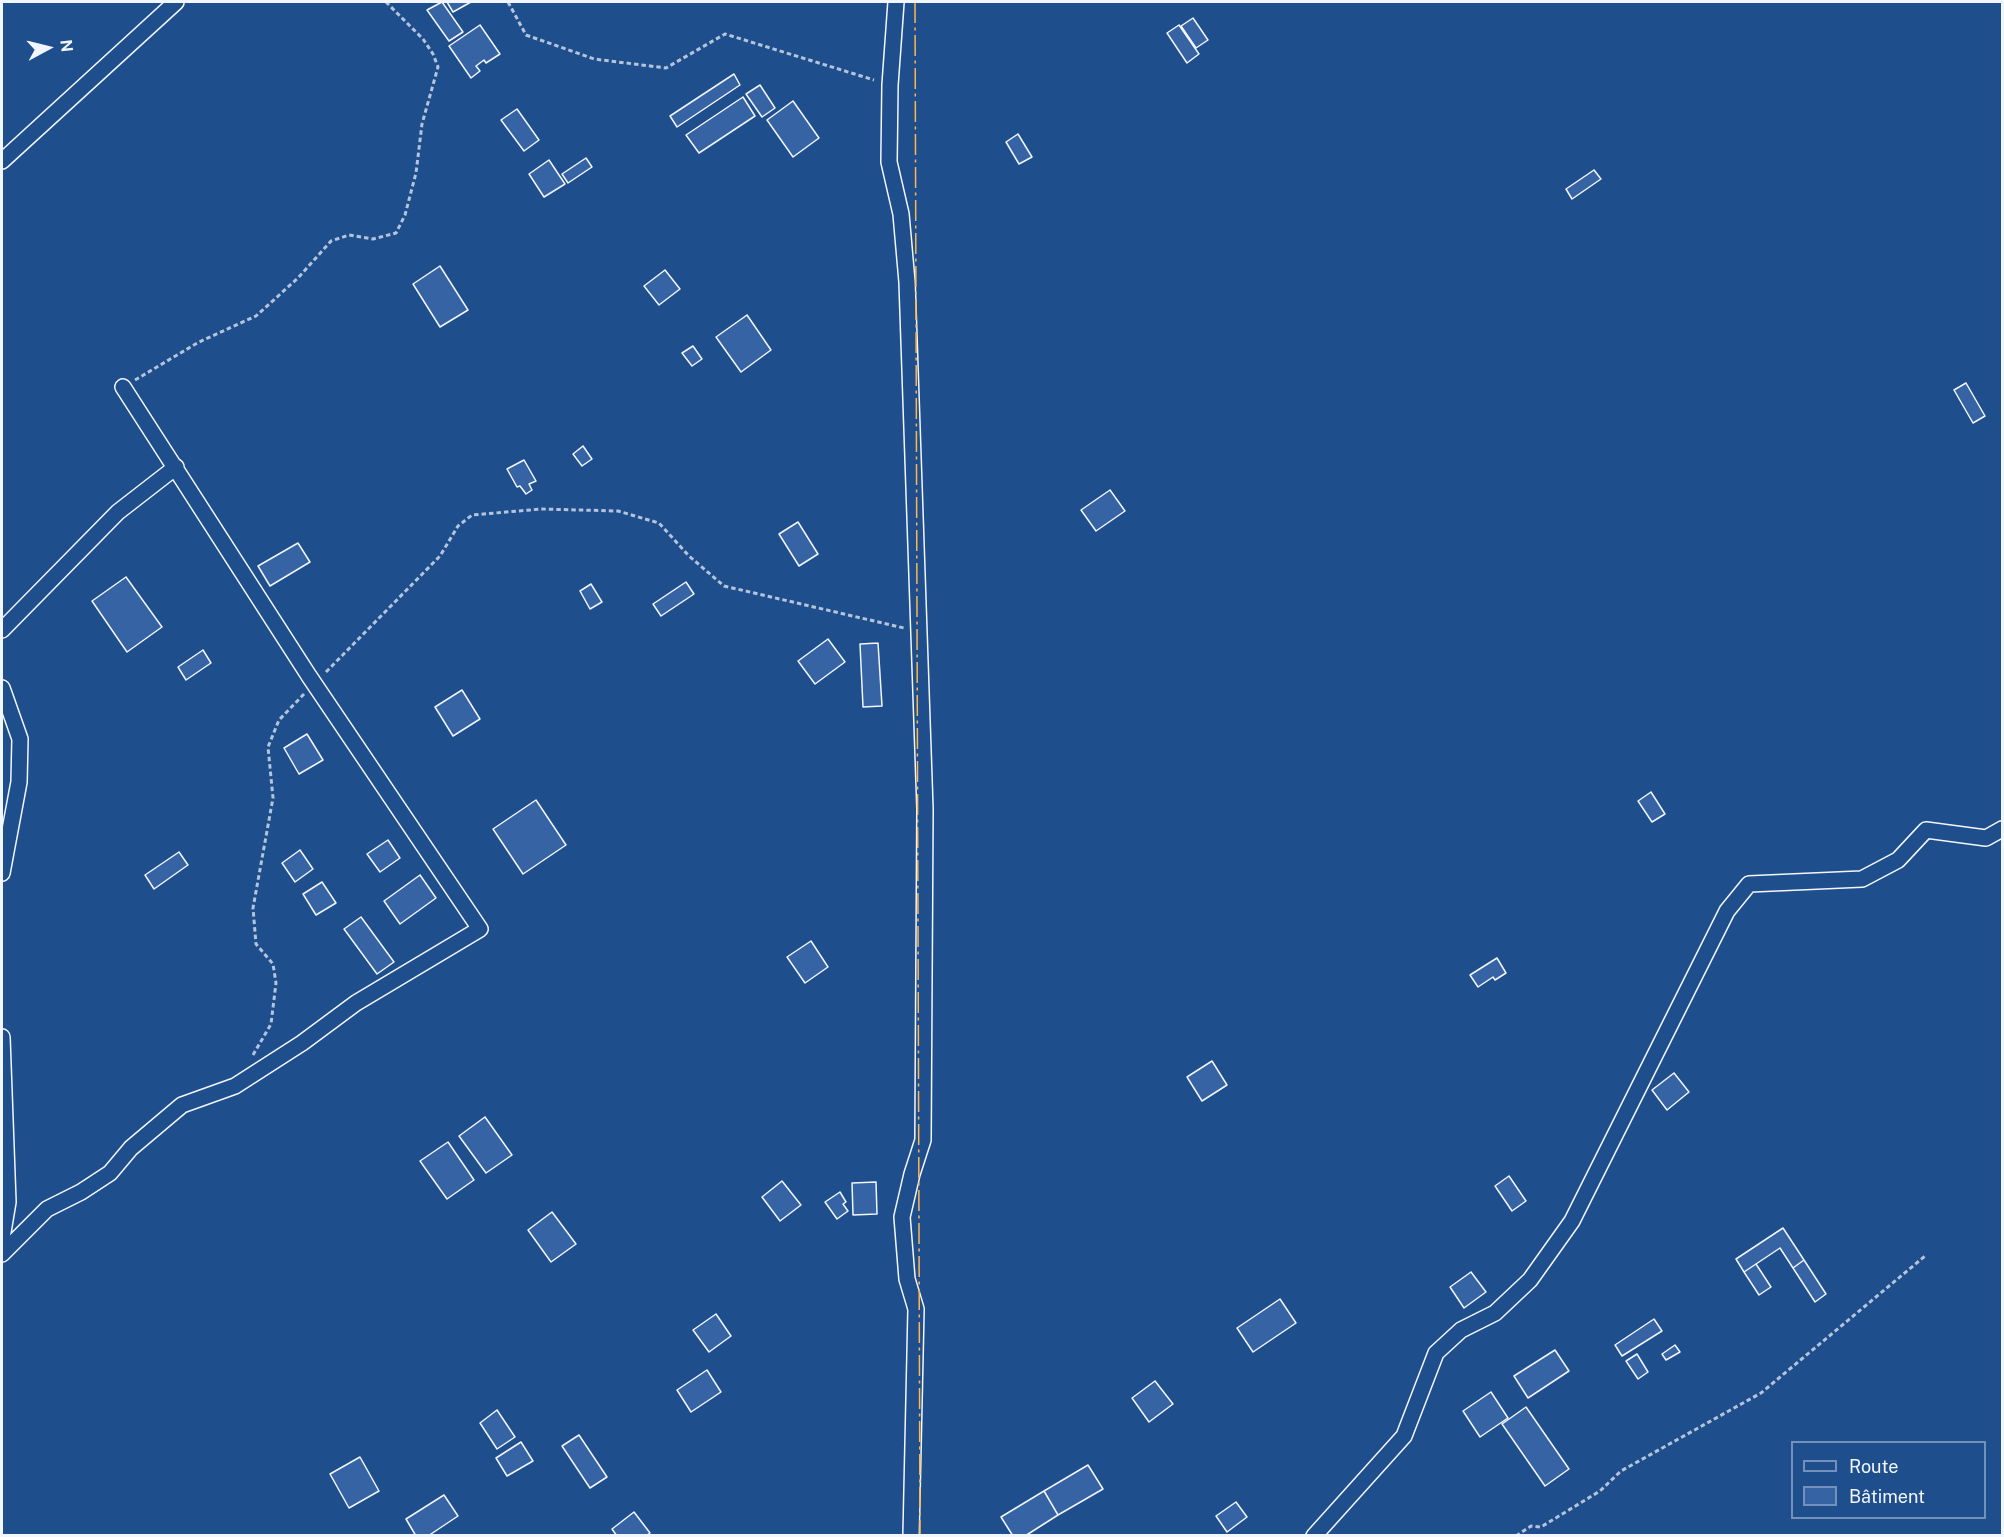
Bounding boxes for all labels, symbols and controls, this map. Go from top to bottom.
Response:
north arrow [18,18,78,78]
text: N [56,38,77,53]
legend [1791,1441,1986,1519]
text: Route [1849,1456,1898,1477]
text: Bâtiment [1849,1486,1925,1507]

